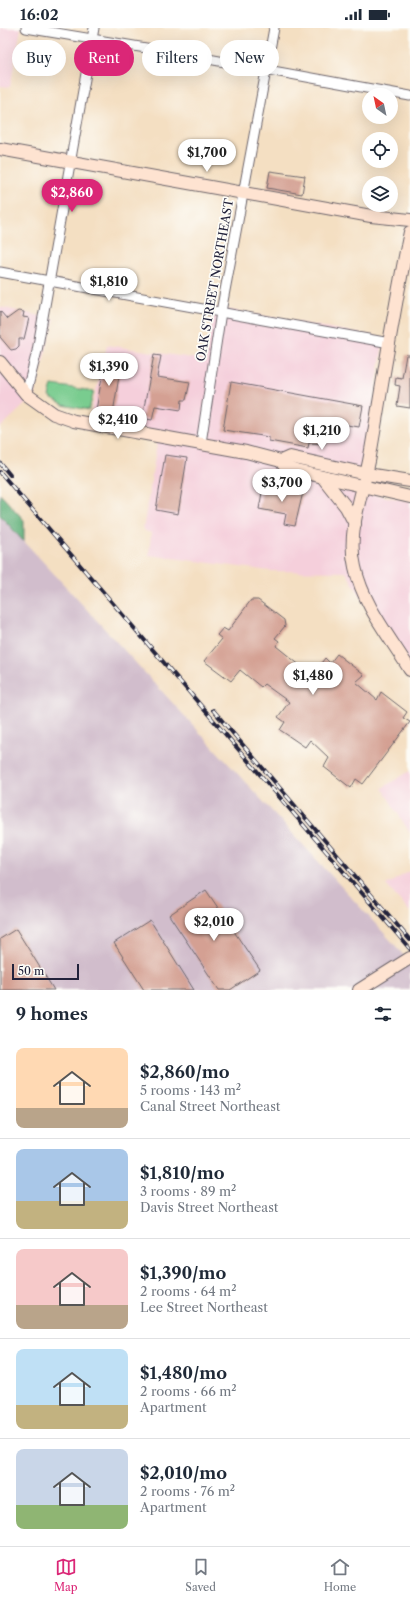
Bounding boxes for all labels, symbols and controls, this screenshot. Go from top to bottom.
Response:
text: 16:02 [20,5,59,24]
chip: Buy [12,40,66,76]
chip: Rent [74,40,134,76]
chip: Filters [142,40,212,76]
chip: New [220,40,279,76]
north arrow [362,88,398,124]
map controls [362,88,398,212]
button: locate [362,132,398,168]
pin: $1,700 [174,139,240,173]
text: $1,700 [187,144,227,160]
button: layers [362,176,398,212]
pin: $2,860 [39,179,105,213]
text: $2,860 [51,184,93,200]
street label: OAK STREET NORTHEAST [193,197,236,362]
pin: $1,810 [76,268,142,302]
text: $1,810 [90,273,128,289]
pin: $1,390 [76,353,142,387]
text: $1,390 [89,358,129,374]
pin: $2,410 [85,406,151,440]
text: $2,410 [98,411,138,427]
pin: $1,210 [289,417,355,451]
text: $1,210 [303,422,341,438]
pin: $3,700 [249,469,315,503]
text: $3,700 [261,474,303,490]
pin: $1,480 [280,662,346,696]
text: $1,480 [293,667,333,683]
pin: $2,010 [181,908,247,942]
text: $2,010 [194,913,234,929]
scale bar [12,962,79,981]
text: 50 m [18,964,44,978]
icon: filters [372,1003,394,1025]
text: 9 homes [16,1004,88,1024]
text: $2,860/mo [140,1062,230,1082]
icon: home [48,1064,96,1112]
text: 5 rooms · 143 m² [140,1082,241,1098]
text: Canal Street Northeast [140,1098,280,1114]
text: $1,810/mo [140,1163,224,1183]
icon: home [48,1165,96,1213]
text: 3 rooms · 89 m² [140,1183,236,1199]
text: Davis Street Northeast [140,1199,278,1215]
text: $1,390/mo [140,1263,226,1283]
icon: home [48,1265,96,1313]
text: 2 rooms · 64 m² [140,1283,237,1299]
text: Lee Street Northeast [140,1299,268,1315]
text: $1,480/mo [140,1363,227,1383]
icon: home [48,1365,96,1413]
text: 2 rooms · 66 m² [140,1383,237,1399]
text: Apartment [140,1399,207,1415]
text: $2,010/mo [140,1463,227,1483]
icon: home [48,1465,96,1513]
text: 2 rooms · 76 m² [140,1483,235,1499]
text: Apartment [140,1499,207,1515]
tab: Map [54,1556,78,1594]
tab: Saved [185,1556,216,1594]
tab: Home [324,1556,356,1594]

